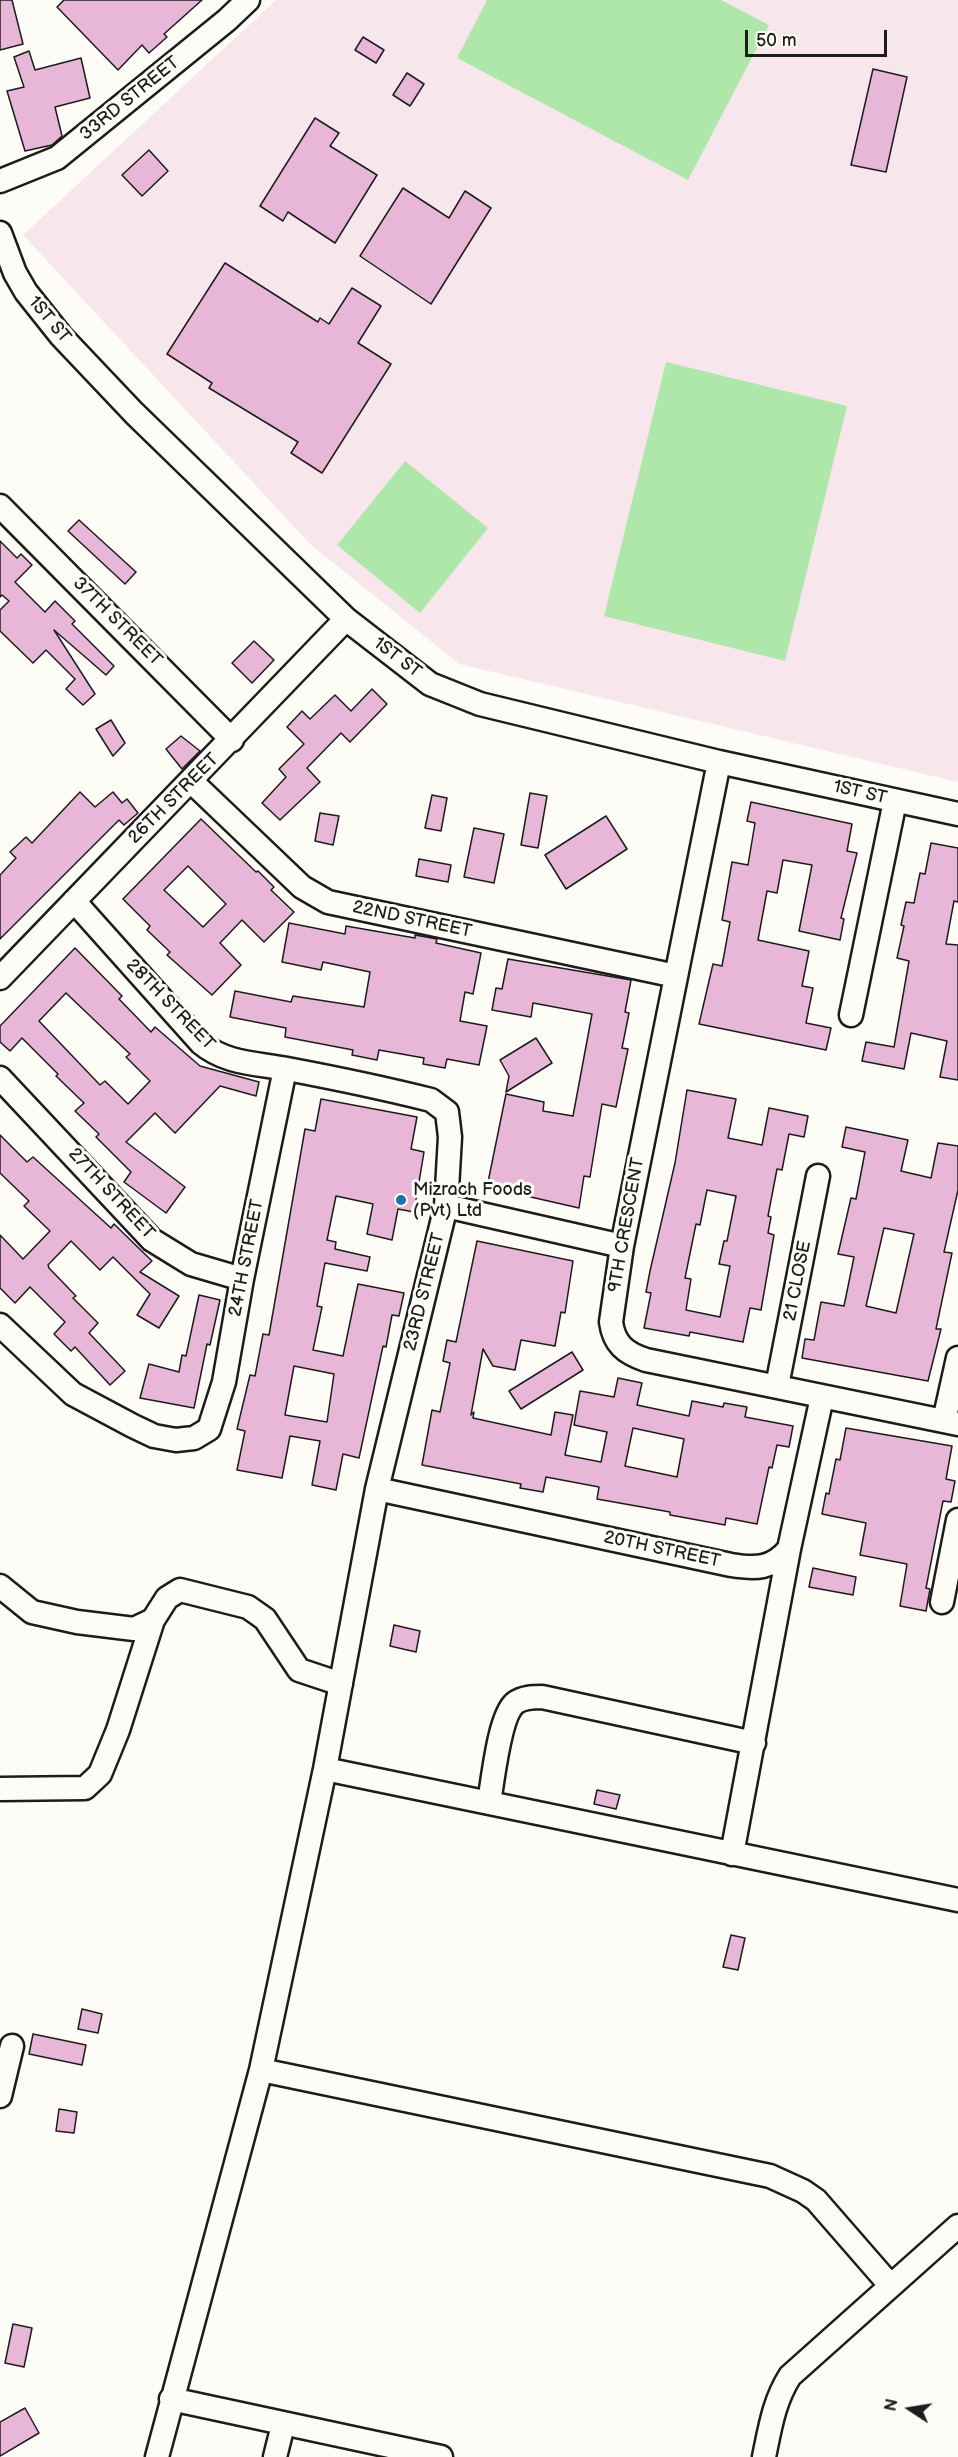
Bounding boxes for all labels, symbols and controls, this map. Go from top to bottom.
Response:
scale bar [748,18,890,56]
text: 50 m [756,30,797,51]
street label: 33RD STREET [76,52,184,146]
street label: 1ST ST [23,292,75,348]
street label: 37TH STREET [68,573,166,671]
street label: 1ST ST [369,633,425,683]
street label: 26TH STREET [124,749,224,849]
street label: 1ST ST [831,776,889,810]
street label: 22ND STREET [350,897,474,943]
street label: 28TH STREET [121,955,219,1055]
street label: 27TH STREET [63,1144,159,1244]
street label: 9TH CRESCENT [605,1156,649,1294]
place label: Mizrach Foods (Pvt) Ltd [413,1179,532,1222]
marker: Mizrach Foods (Pvt) Ltd [394,1193,408,1207]
street label: 24TH STREET [225,1198,269,1318]
street label: 23RD STREET [400,1231,450,1353]
street label: 21 CLOSE [780,1239,816,1323]
street label: 20TH STREET [602,1527,722,1573]
north arrow [880,2379,940,2439]
text: N [881,2397,902,2413]

